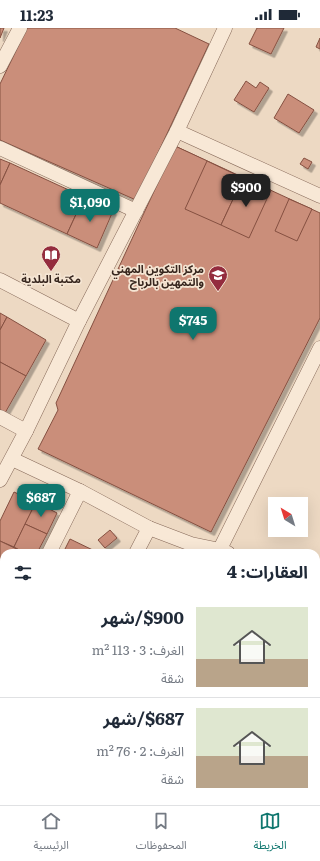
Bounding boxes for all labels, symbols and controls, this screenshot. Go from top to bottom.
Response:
text: 11:23 [20,3,54,26]
pin: $900 [222,174,270,208]
text: $900 [230,177,262,196]
pin: $1,090 [57,189,123,223]
text: $1,090 [70,192,110,211]
library icon: مكتبة البلدية [40,244,62,272]
place label: مركز التكوين المهني والتمهين بالرباح [111,260,204,290]
school or university icon: مركز التكوين المهني والتمهين بالرباح [207,264,229,292]
place label: مكتبة البلدية [21,270,81,286]
pin: $745 [169,307,217,341]
text: $745 [179,310,207,329]
pin: $687 [17,484,65,518]
text: $687 [26,487,56,506]
north arrow [268,497,308,537]
map controls [268,497,308,537]
text: العقارات: 4 [227,558,308,583]
icon: filters [12,562,34,584]
text: $900/شهر [101,604,184,629]
icon: home [228,623,276,671]
text: الغرف: 3 · 113 m² [92,640,184,659]
text: شقة [161,668,184,687]
text: $687/شهر [103,705,184,730]
icon: home [228,724,276,772]
text: الغرف: 2 · 76 m² [96,741,184,760]
text: شقة [161,769,184,788]
tab: الرئيسية [33,810,69,857]
tab: المحفوظات [136,810,187,857]
tab: الخريطة [254,810,287,857]

